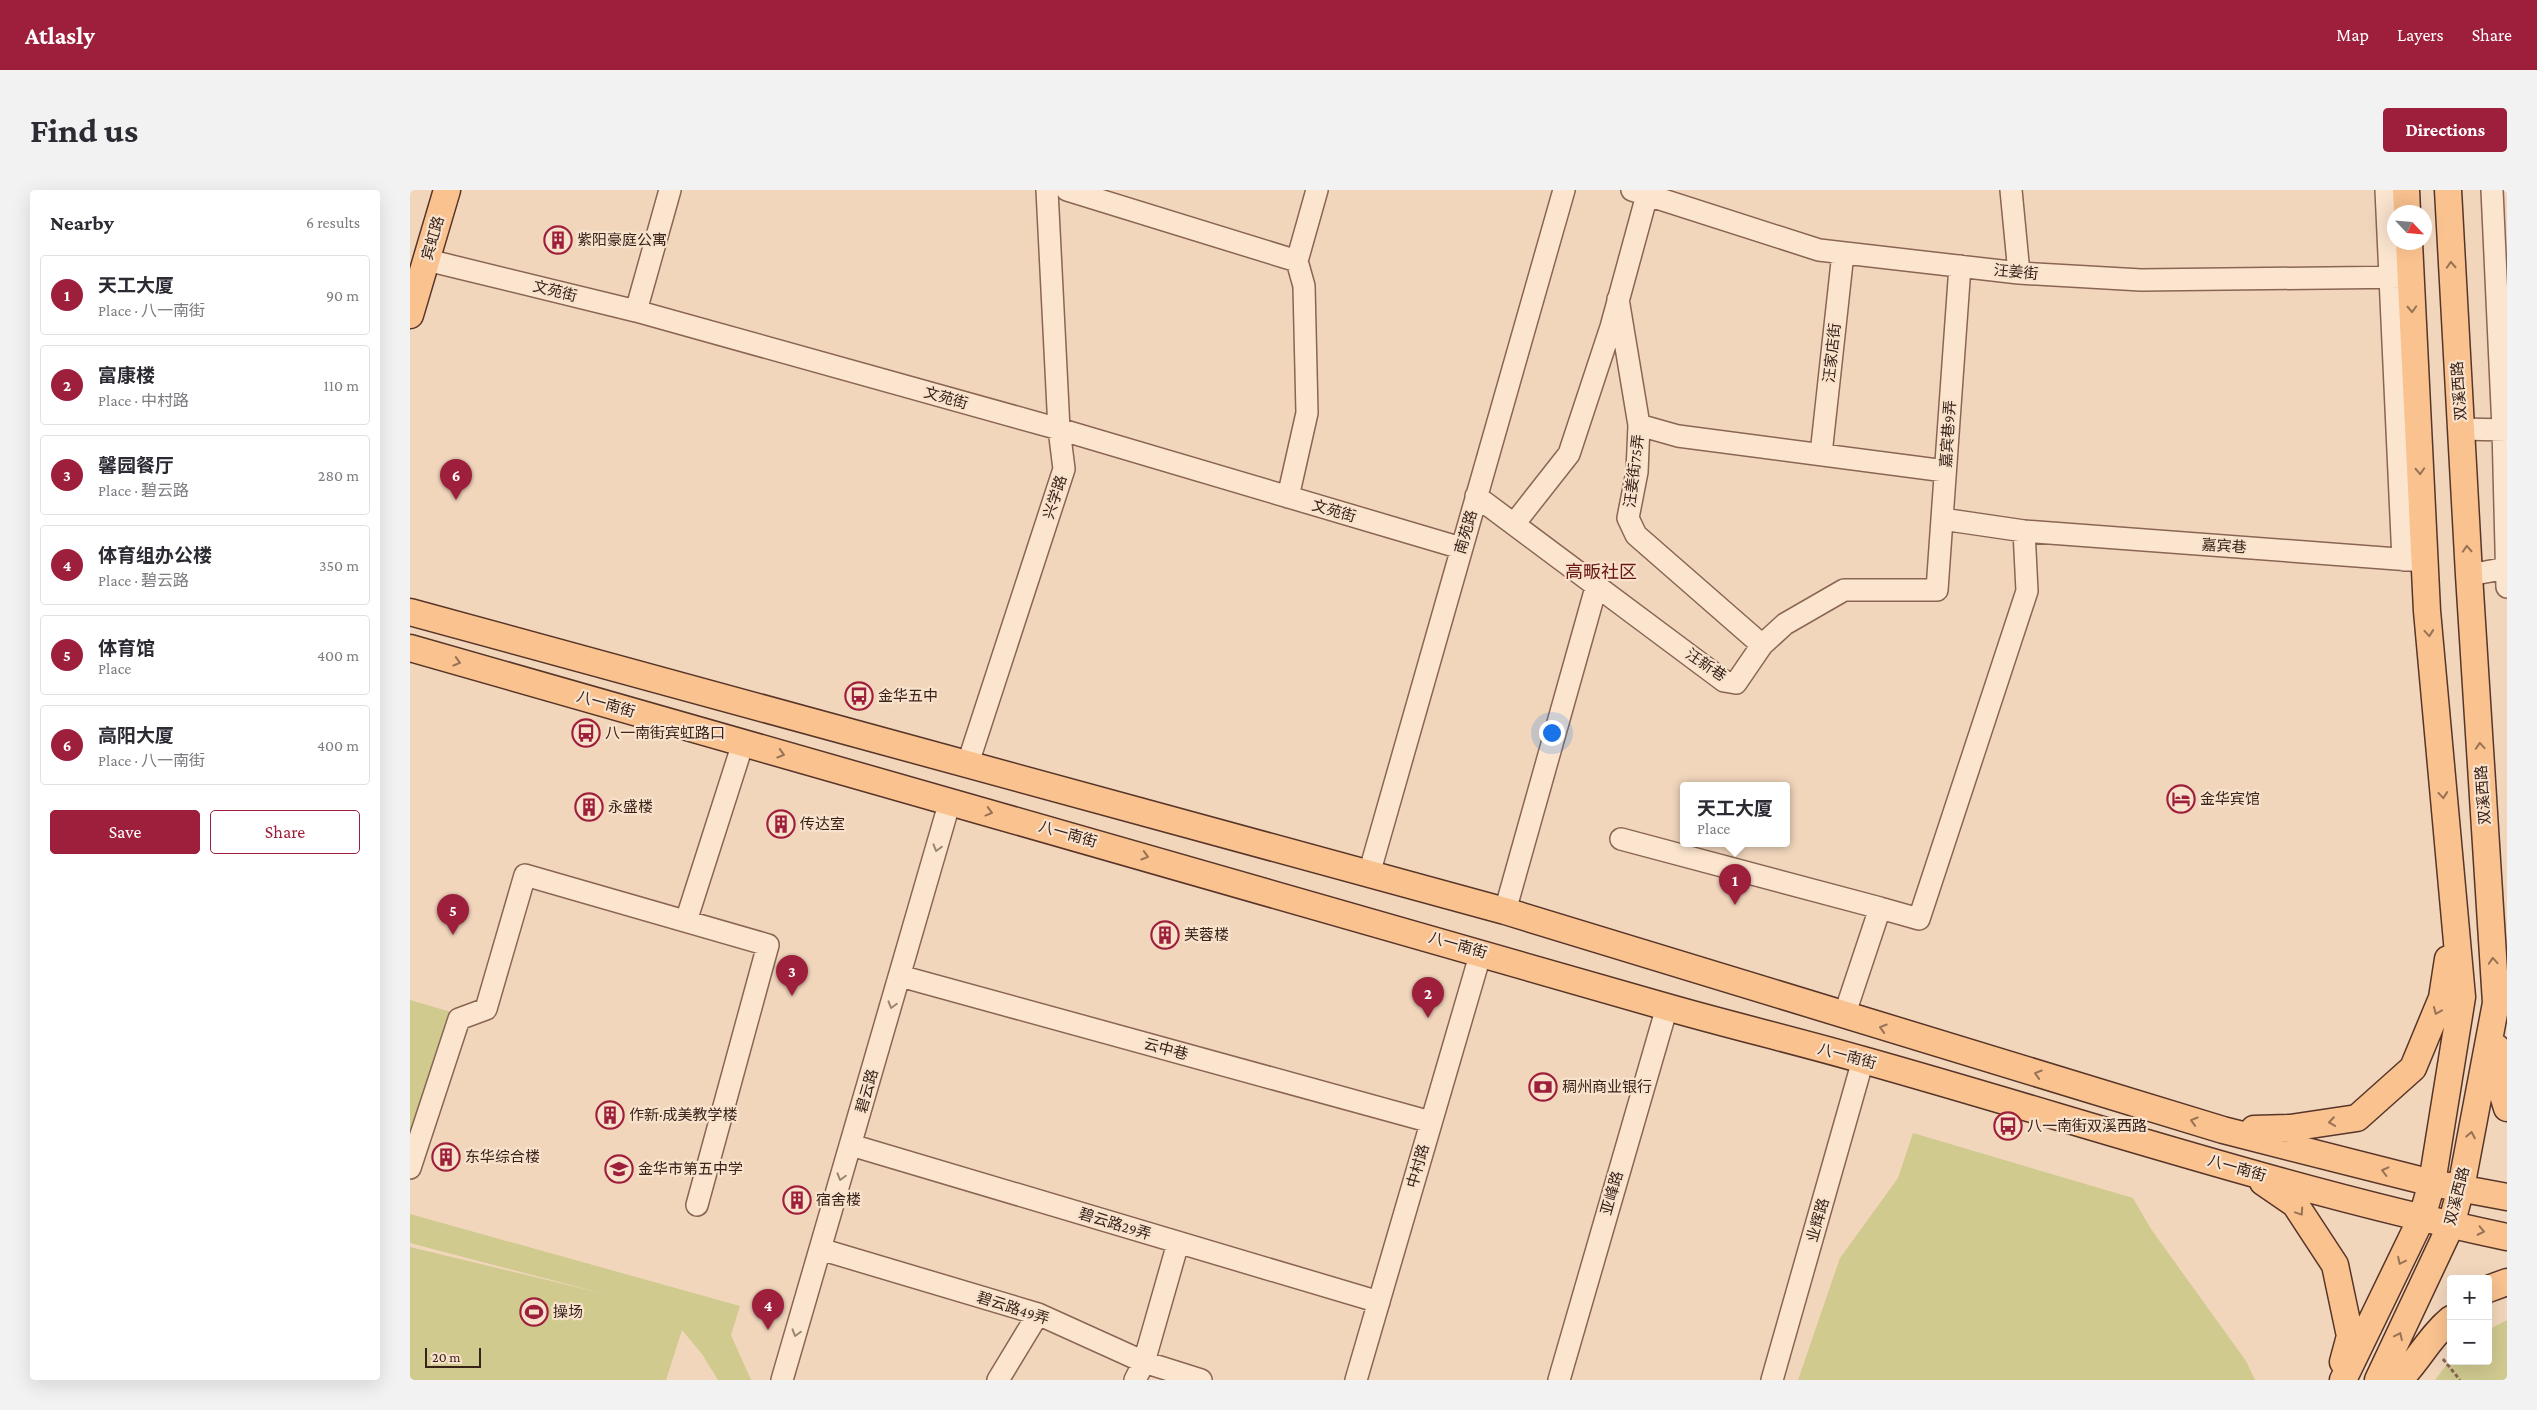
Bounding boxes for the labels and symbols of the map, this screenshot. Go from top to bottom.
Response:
north arrow [2387,205,2432,250]
street label: 宾虹路 [419,214,447,262]
building icon: 紫阳豪庭公寓 [543,225,573,255]
place label: 紫阳豪庭公寓 [577,232,667,248]
one-way arrow [2446,260,2457,268]
street label: 汪姜街 [1993,262,2039,282]
street label: 文苑街 [531,278,579,304]
one-way arrow [2406,305,2417,313]
street label: 汪家店街 [1821,322,1843,384]
street label: 双溪西路 [2449,361,2469,421]
street label: 文苑街 [922,384,970,412]
street label: 嘉宾巷9弄 [1938,400,1958,468]
street label: 汪姜街75弄 [1622,433,1646,509]
pin: 6 [440,459,472,500]
one-way arrow [2414,467,2425,475]
street label: 兴学路 [1040,473,1070,521]
street label: 文苑街 [1310,497,1358,525]
street label: 南苑路 [1452,508,1480,556]
street label: 嘉宾巷 [2201,536,2247,556]
one-way arrow [2462,545,2473,553]
district label: 高畈社区 [1565,562,1637,582]
one-way arrow [2423,630,2434,638]
street label: 汪新巷 [1683,646,1729,684]
one-way arrow [452,656,460,666]
bus stop icon: 金华五中 [844,681,874,711]
place label: 金华五中 [878,687,938,704]
street label: 八一南街 [575,688,637,720]
bus stop icon: 八一南街宾虹路口 [571,718,601,748]
your location [1539,720,1565,746]
place label: 八一南街宾虹路口 [605,725,725,741]
one-way arrow [2475,742,2486,750]
one-way arrow [777,749,785,759]
street label: 双溪西路 [2473,765,2493,825]
hotel icon: 金华宾馆 [2166,784,2196,814]
place label: 金华宾馆 [2200,790,2260,807]
one-way arrow [2438,791,2449,799]
building icon: 永盛楼 [574,792,604,822]
place label: 永盛楼 [608,798,653,815]
one-way arrow [984,806,992,816]
building icon: 传达室 [766,809,796,839]
place label: 传达室 [800,816,845,832]
street label: 八一南街 [1037,818,1099,850]
one-way arrow [932,844,942,852]
one-way arrow [1141,850,1149,861]
pin: 1 [1719,864,1751,905]
pin: 5 [437,894,469,935]
building icon: 芙蓉楼 [1150,920,1180,950]
place label: 芙蓉楼 [1184,927,1229,943]
street label: 八一南街 [1427,929,1489,961]
pin: 3 [776,955,808,996]
one-way arrow [2488,957,2499,965]
pin: 2 [1412,977,1444,1018]
one-way arrow [888,1000,898,1008]
one-way arrow [2433,1006,2443,1015]
one-way arrow [1879,1023,1887,1033]
street label: 云中巷 [1142,1035,1190,1063]
street label: 八一南街 [1816,1041,1878,1071]
street label: 碧云路 [853,1067,881,1115]
one-way arrow [2035,1070,2043,1080]
bank icon: 稠州商业银行 [1528,1072,1558,1102]
place label: 稠州商业银行 [1562,1078,1652,1095]
building icon: 作新·成美教学楼 [595,1100,625,1130]
place label: 作新·成美教学楼 [629,1107,738,1123]
bus stop icon: 八一南街双溪西路 [1993,1111,2023,1141]
one-way arrow [2190,1116,2199,1126]
one-way arrow [2327,1116,2336,1126]
place label: 八一南街双溪西路 [2027,1118,2147,1134]
one-way arrow [2465,1131,2476,1139]
building icon: 东华综合楼 [431,1142,461,1172]
street label: 中村路 [1403,1142,1432,1190]
place label: 东华综合楼 [465,1148,540,1165]
street label: 八一南街 [2206,1152,2268,1184]
school or university icon: 金华市第五中学 [604,1154,634,1184]
place label: 金华市第五中学 [638,1160,743,1177]
street label: 双溪西路 [2442,1165,2472,1227]
one-way arrow [2381,1166,2390,1177]
street label: 亚峰路 [1597,1169,1626,1217]
one-way arrow [837,1173,847,1181]
building icon: 宿舍楼 [782,1185,812,1215]
place label: 宿舍楼 [816,1192,861,1208]
street label: 业辉路 [1804,1196,1832,1244]
street label: 碧云路29弄 [1077,1205,1153,1243]
one-way arrow [2294,1206,2303,1215]
one-way arrow [2477,1226,2486,1236]
one-way arrow [2397,1255,2407,1264]
pin: 4 [752,1289,784,1330]
street label: 碧云路49弄 [975,1289,1051,1327]
sports icon: 操场 [519,1297,549,1327]
place label: 操场 [553,1304,583,1320]
one-way arrow [791,1329,801,1337]
one-way arrow [2392,1332,2403,1341]
scale bar [425,1345,481,1368]

